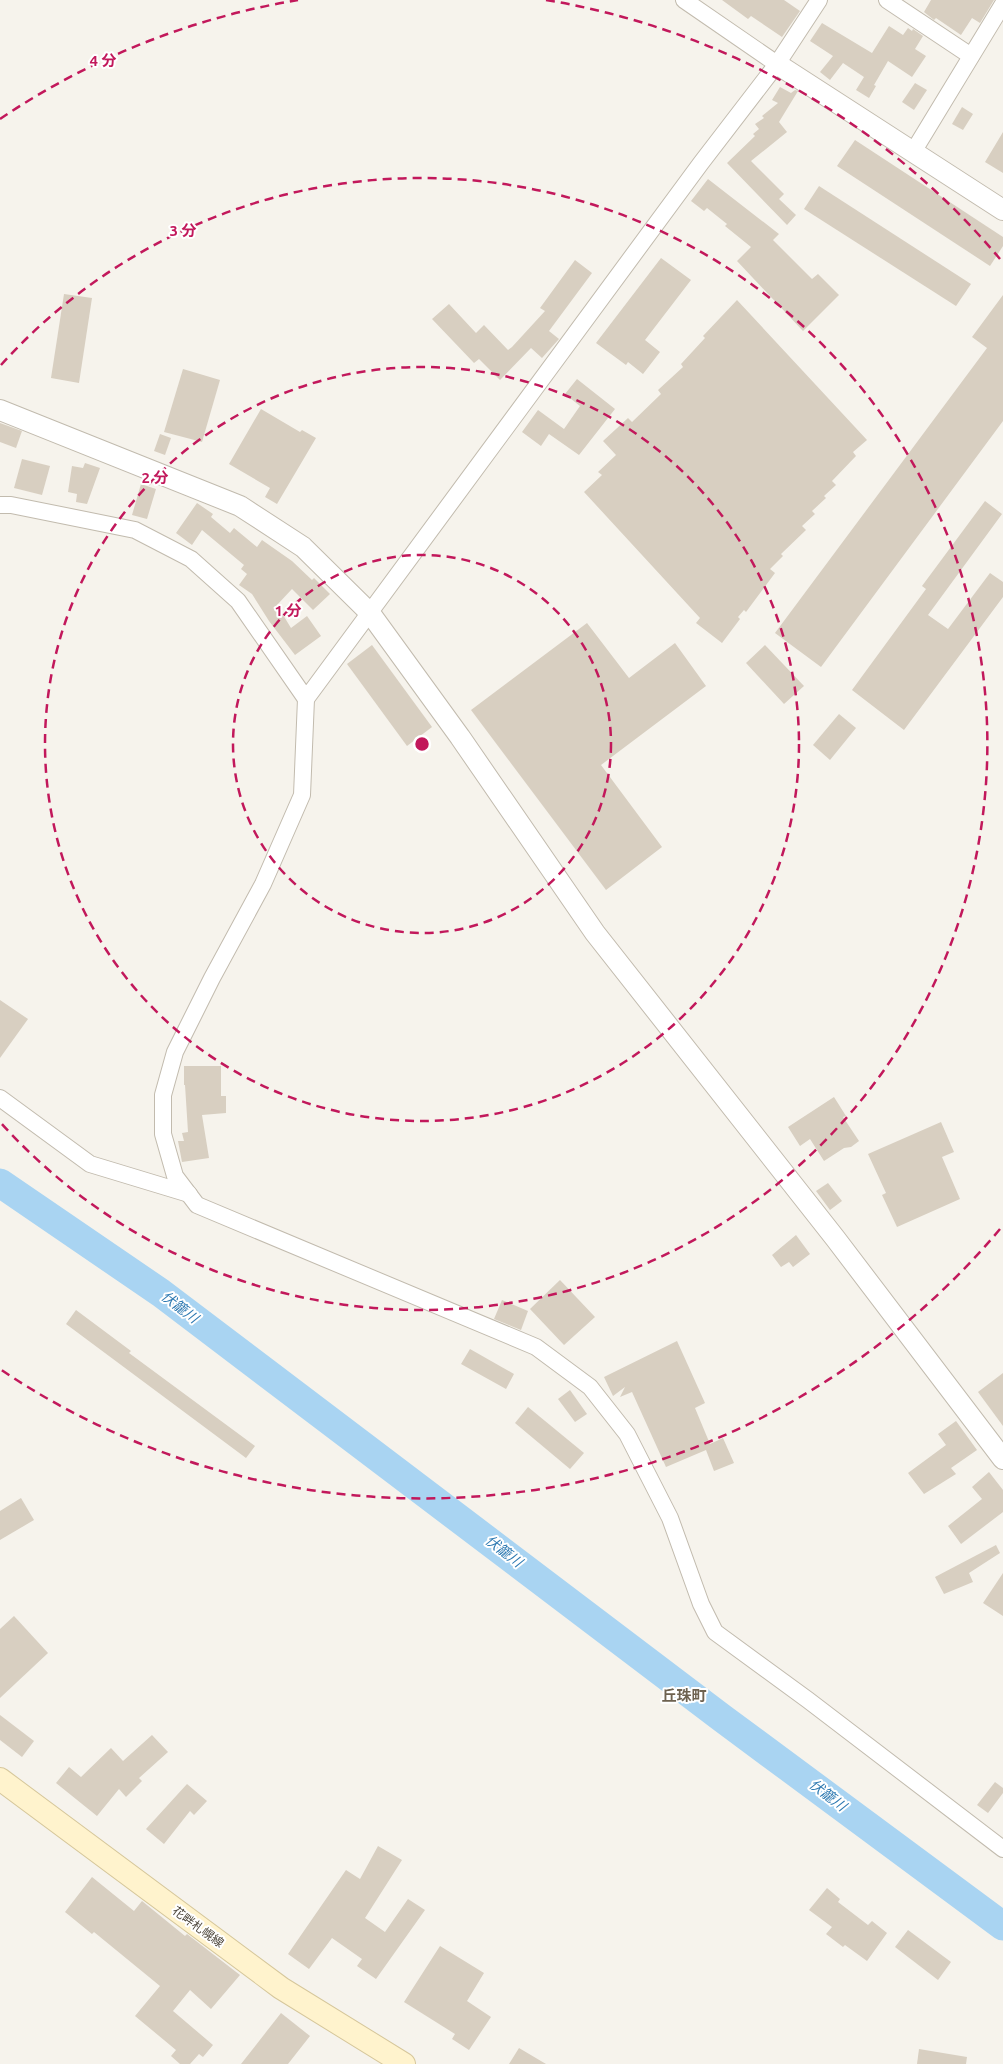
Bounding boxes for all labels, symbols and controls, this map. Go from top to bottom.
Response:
text: 4 分 [89,52,117,69]
text: 3 分 [169,222,197,239]
text: 2 分 [141,469,169,486]
text: 1 分 [274,602,302,619]
centre of rings [413,735,431,753]
water label: 伏籠川 [158,1288,203,1327]
water label: 伏籠川 [482,1532,527,1571]
district label: 丘珠町 [661,1687,707,1704]
water label: 伏籠川 [806,1776,851,1815]
street label: 花畔札幌線 [170,1904,226,1949]

